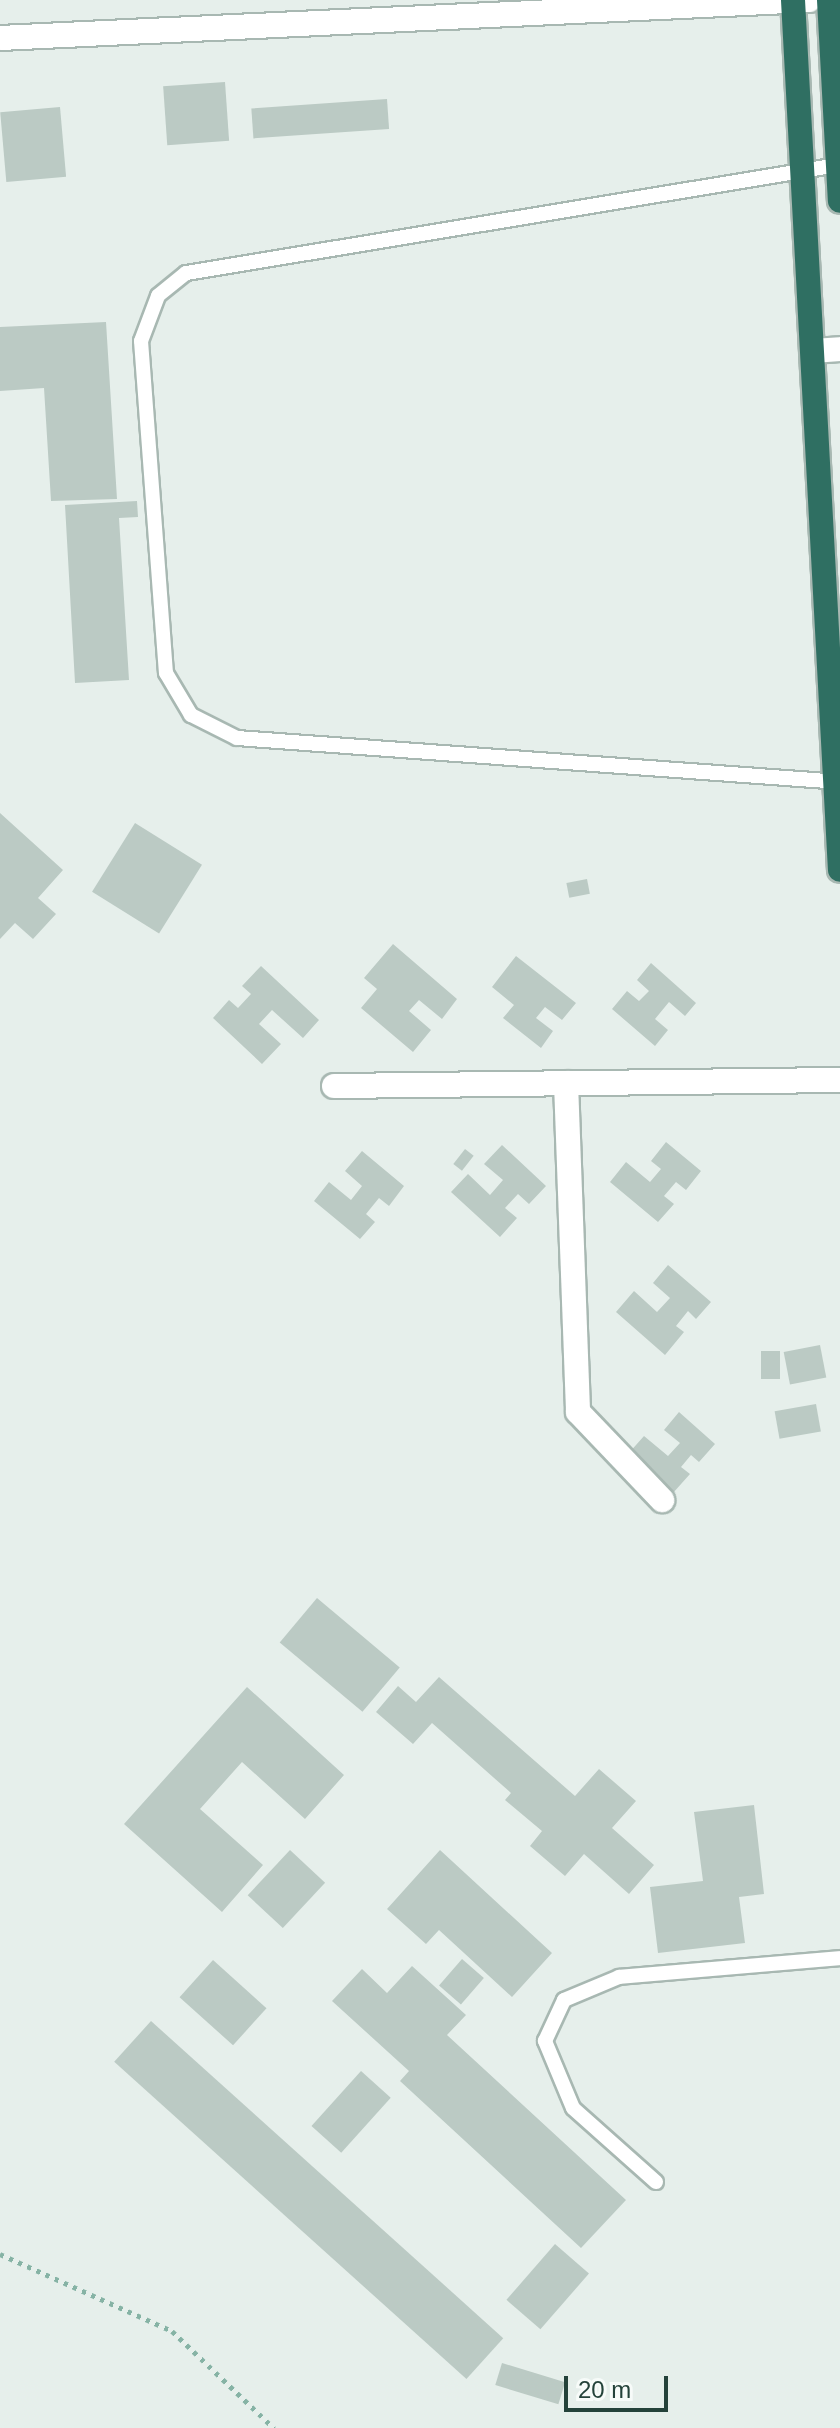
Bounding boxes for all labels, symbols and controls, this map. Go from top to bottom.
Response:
scale bar [568,2360,672,2410]
text: 20 m [578,2376,631,2403]

